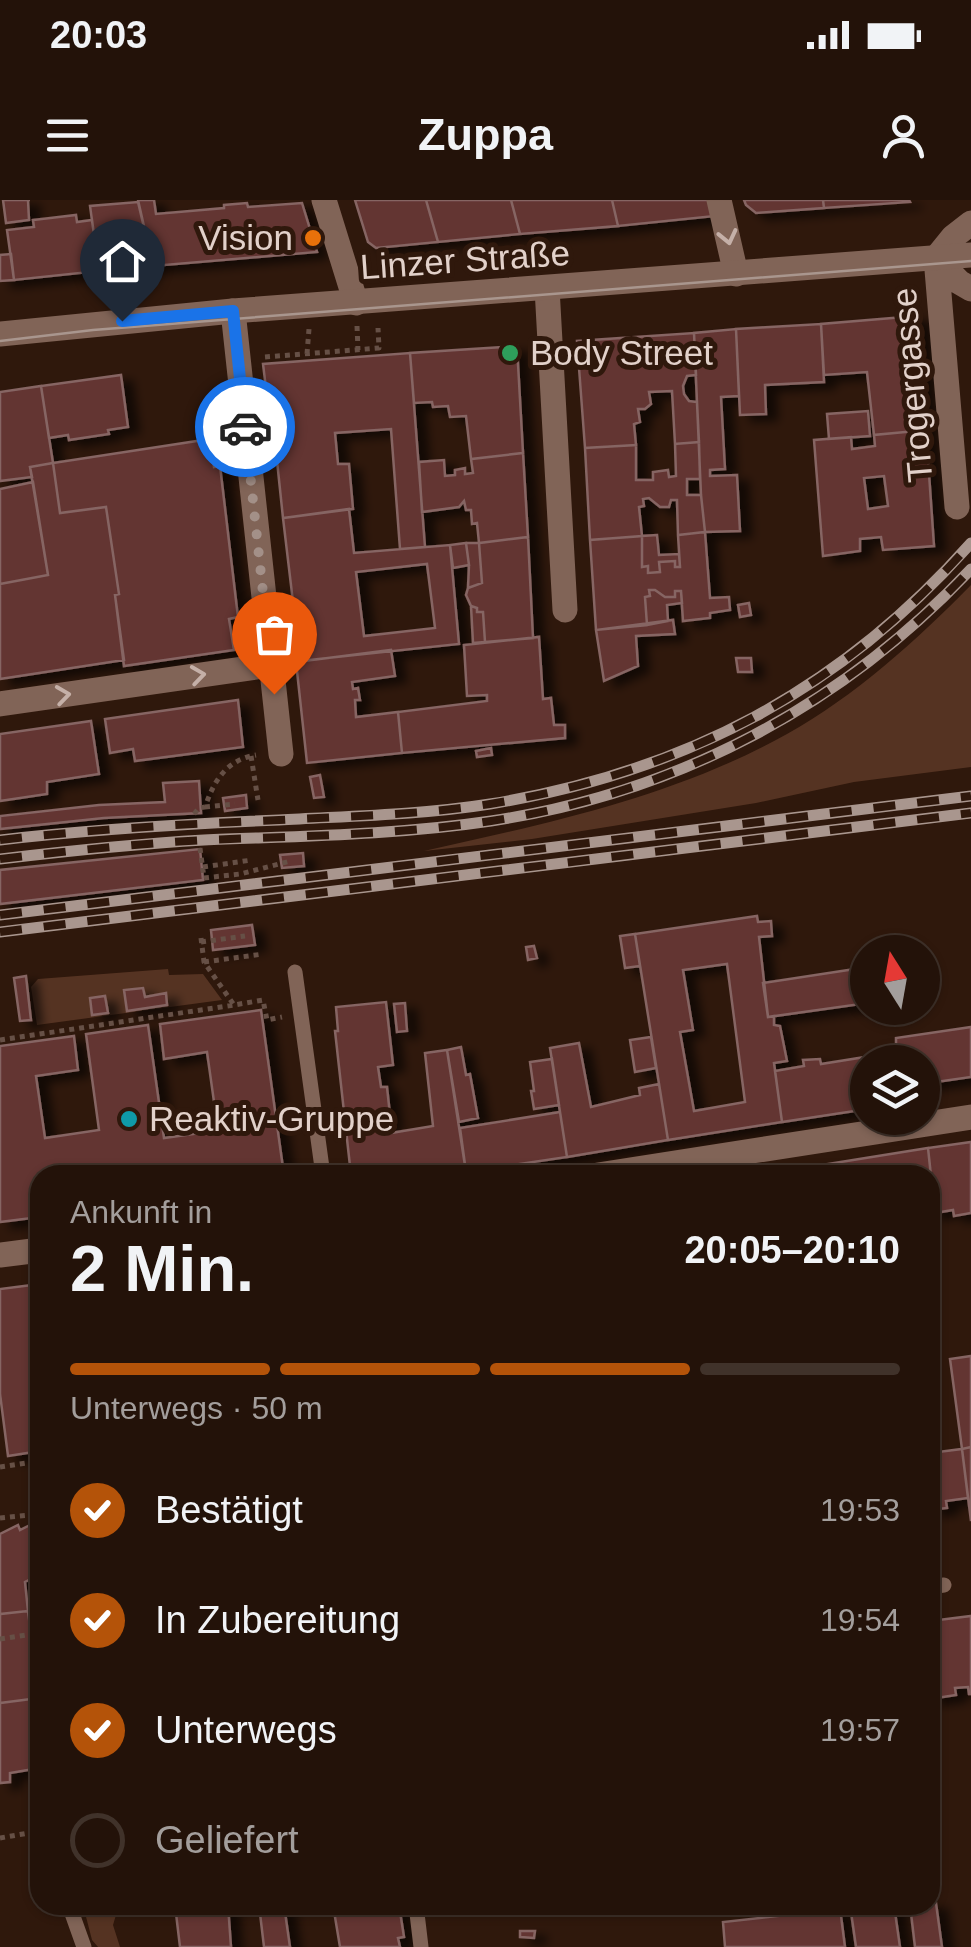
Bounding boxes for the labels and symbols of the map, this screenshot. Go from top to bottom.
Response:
place label: Vision [198,218,293,257]
pin [80,219,165,322]
marker: Vision [302,227,324,249]
one-way arrow [716,228,737,245]
street label: Linzer Straße [359,233,571,286]
street label: Trogergasse [884,286,939,484]
place label: Body Street [530,333,713,372]
marker: Body Street [499,342,521,364]
courier [195,377,295,477]
pin [232,592,317,695]
one-way arrow [190,666,206,687]
one-way arrow [54,686,71,707]
north arrow [850,935,940,1025]
place label: Reaktiv-Gruppe [149,1099,394,1138]
marker: Reaktiv-Gruppe [118,1108,140,1130]

